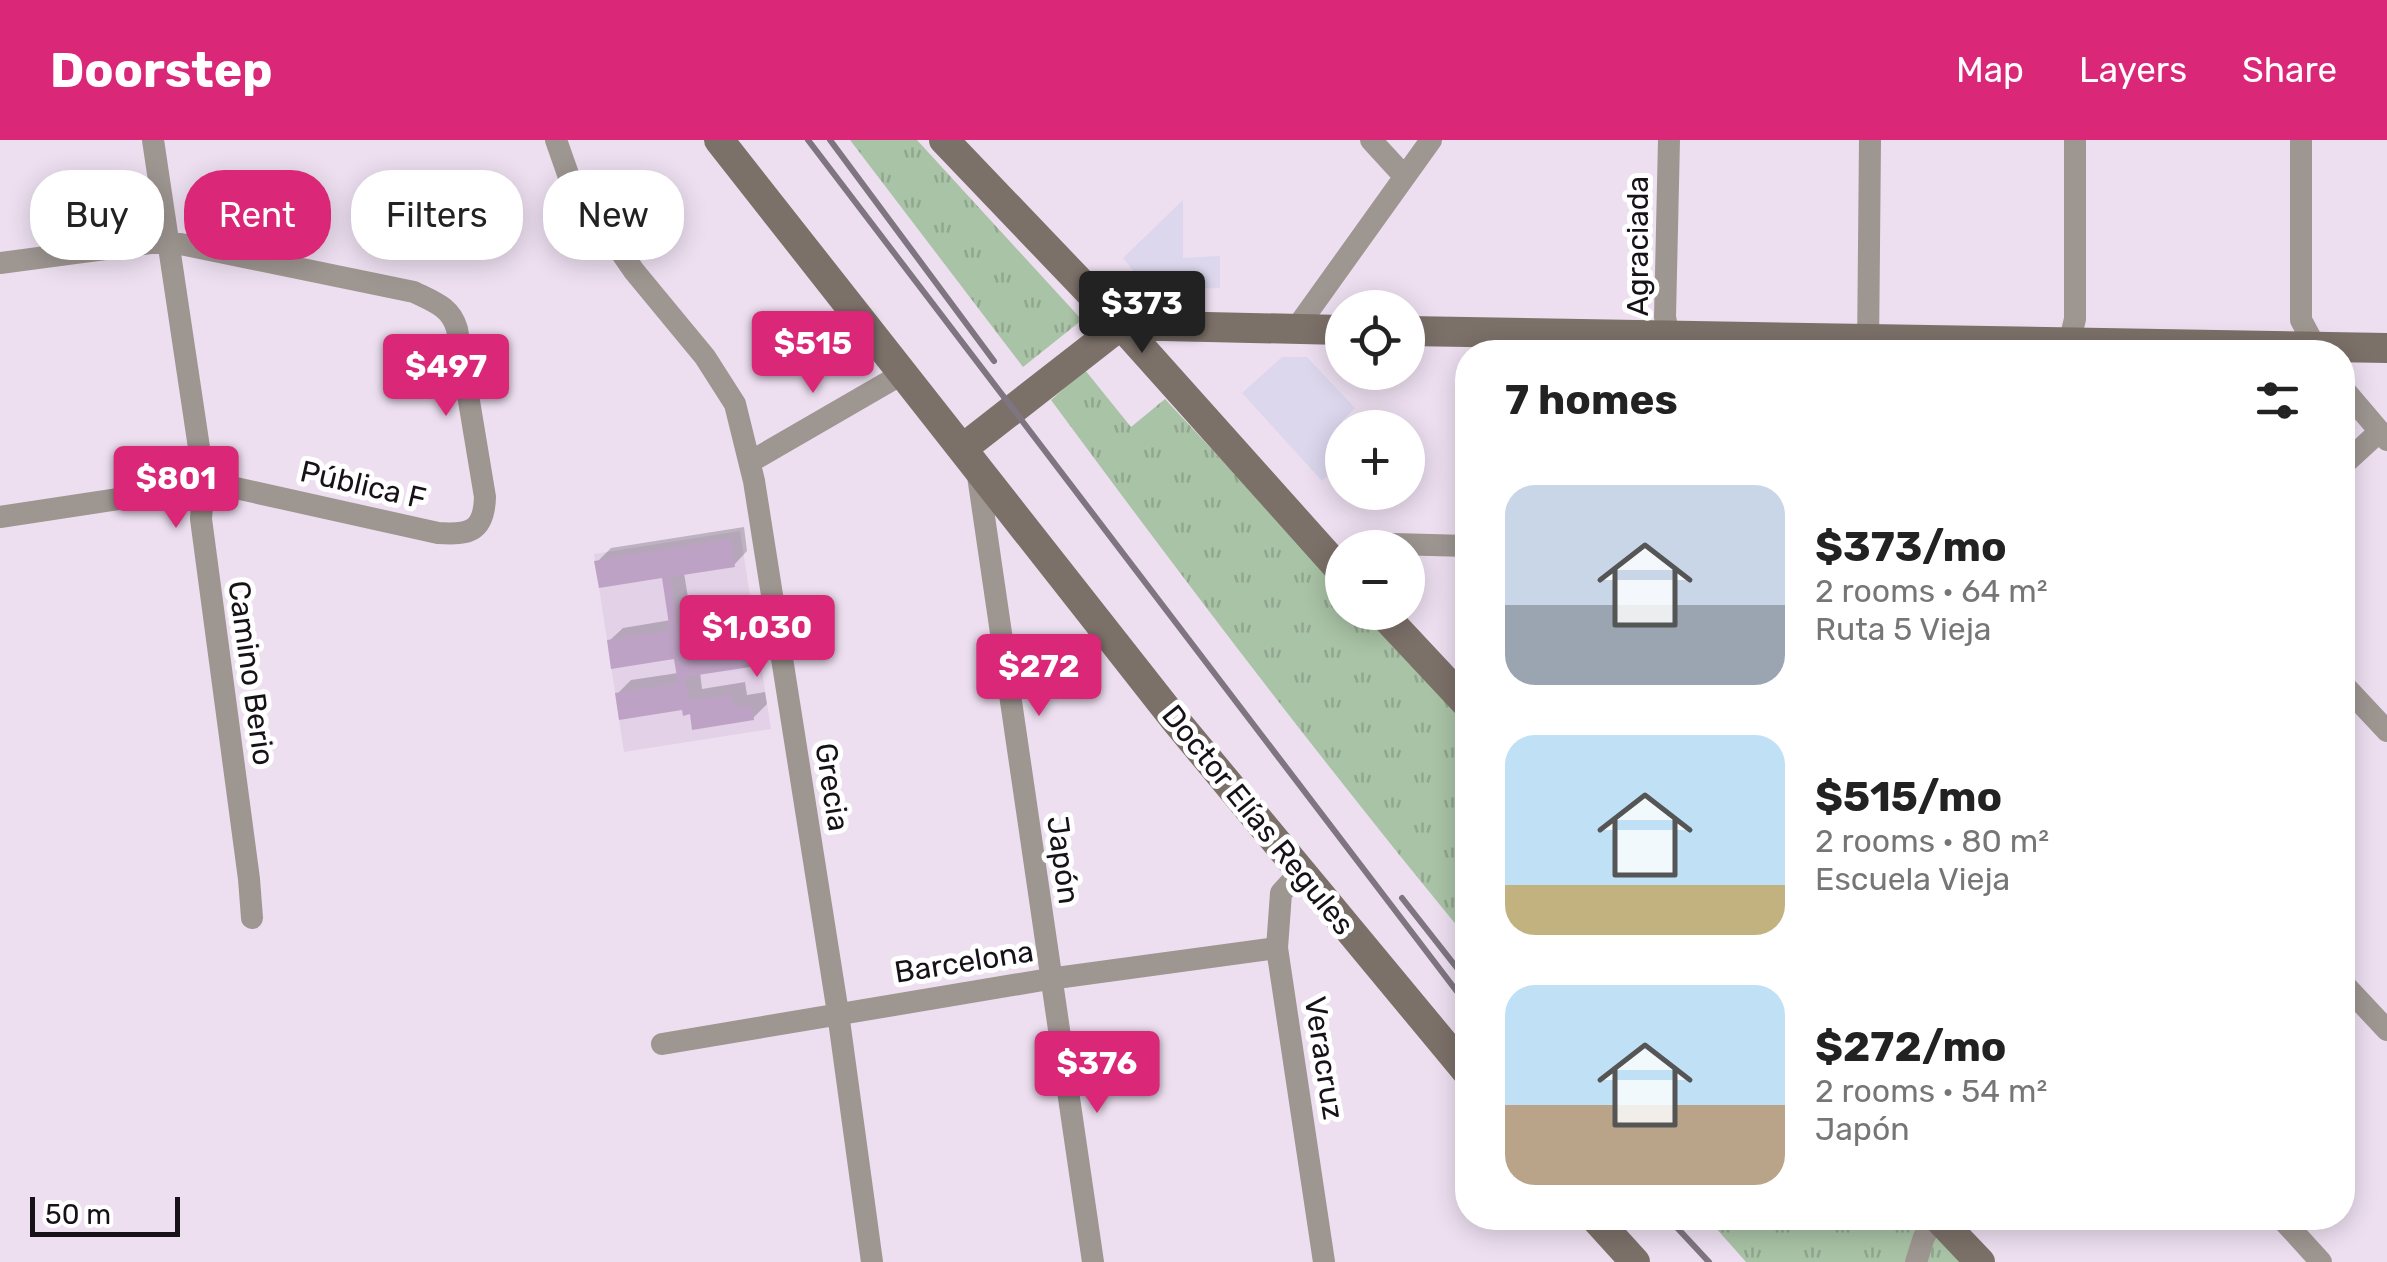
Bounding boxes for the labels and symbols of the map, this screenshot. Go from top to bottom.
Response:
street label: Agraciada [1620,176,1656,316]
pin: $373 [1083,271,1201,356]
pin: $515 [754,311,872,396]
pin: $497 [387,334,505,419]
pin: $801 [117,446,235,531]
street label: Pública F [297,453,429,517]
street label: Camino Berio [220,578,282,768]
pin: $1,030 [676,595,838,680]
pin: $272 [980,634,1098,719]
street label: Doctor Elías Regules [1154,698,1362,942]
street label: Grecia [807,740,857,834]
street label: Japón [1039,814,1087,906]
street label: Barcelona [892,933,1036,991]
street label: Veracruz [1297,994,1351,1122]
pin: $376 [1038,1031,1156,1116]
scale bar [30,1192,180,1236]

